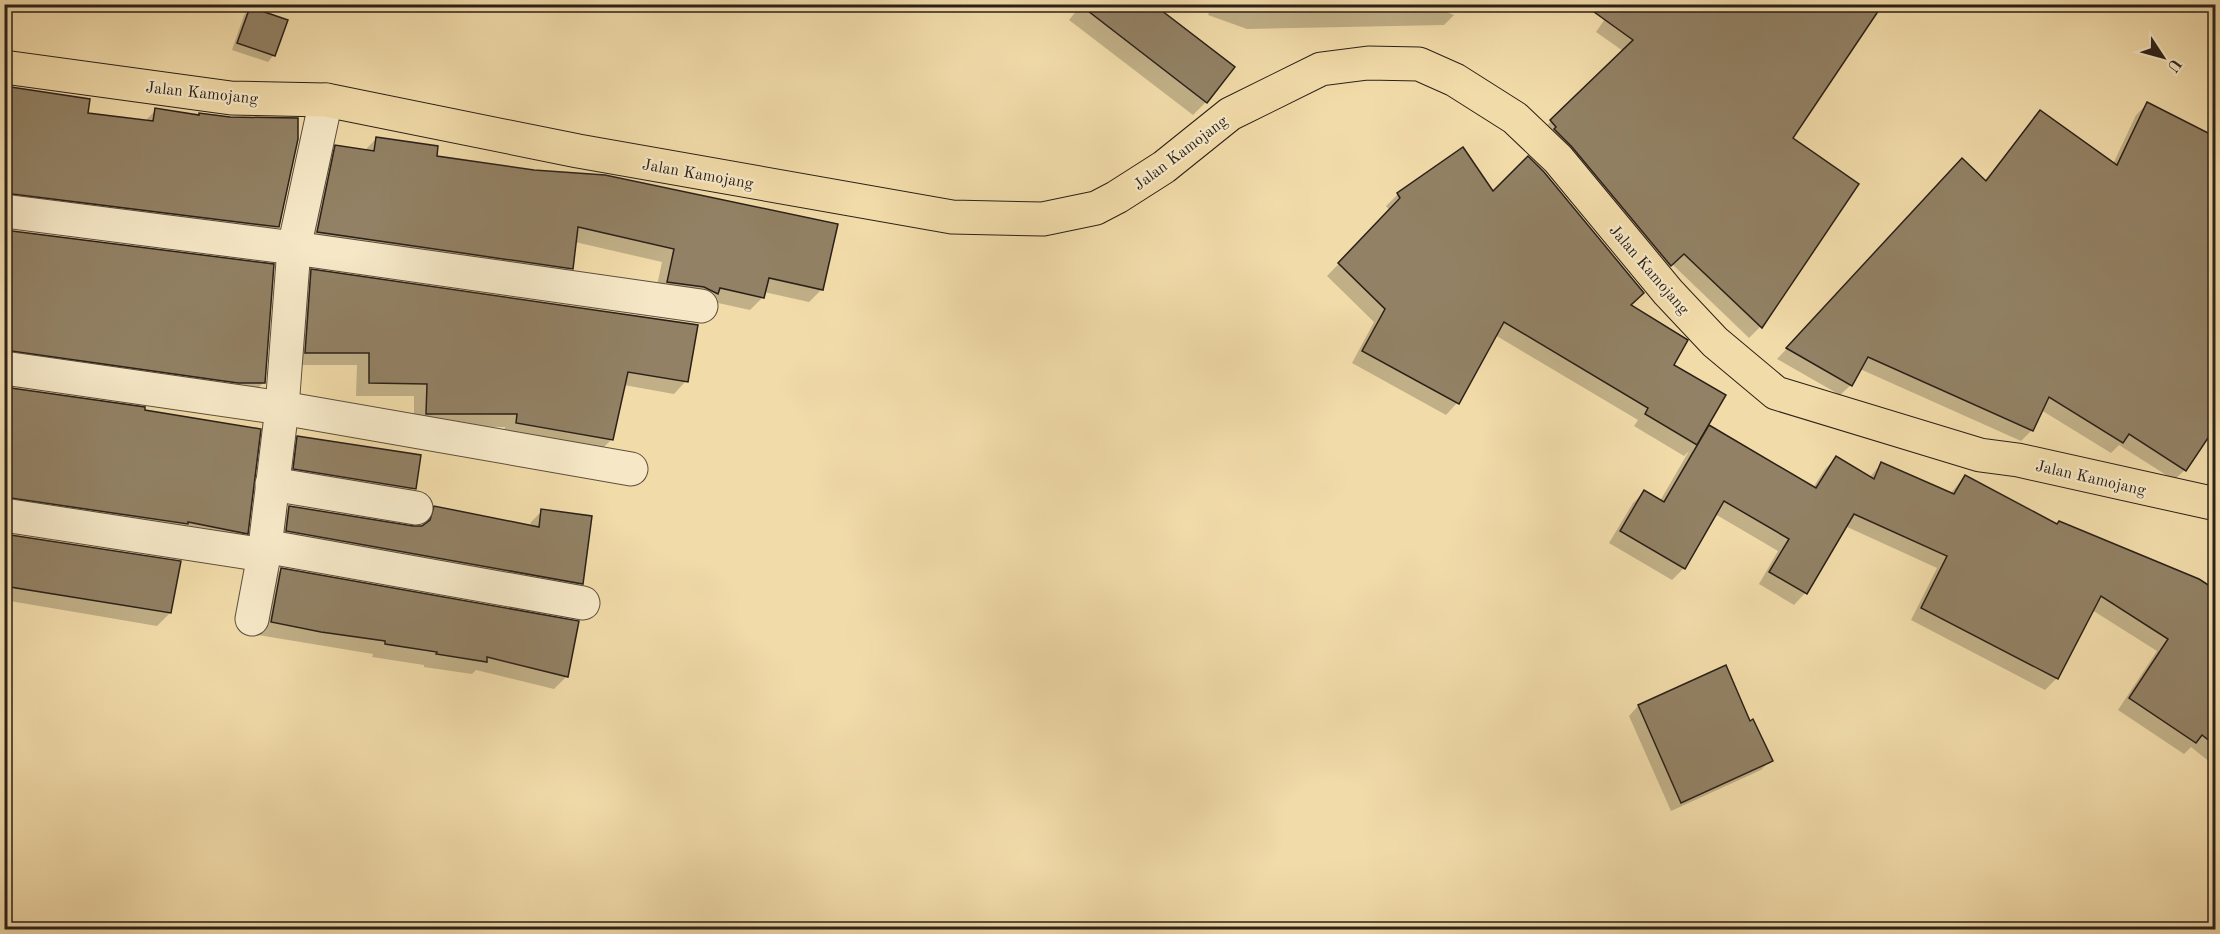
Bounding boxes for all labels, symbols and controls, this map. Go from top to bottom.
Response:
north arrow [2133,27,2193,87]
text: U [2163,55,2184,75]
street label: Jalan Kamojang [145,80,259,108]
street label: Jalan Kamojang [1131,113,1231,194]
street label: Jalan Kamojang [641,157,755,193]
street label: Jalan Kamojang [1605,222,1692,318]
street label: Jalan Kamojang [2034,458,2148,500]

